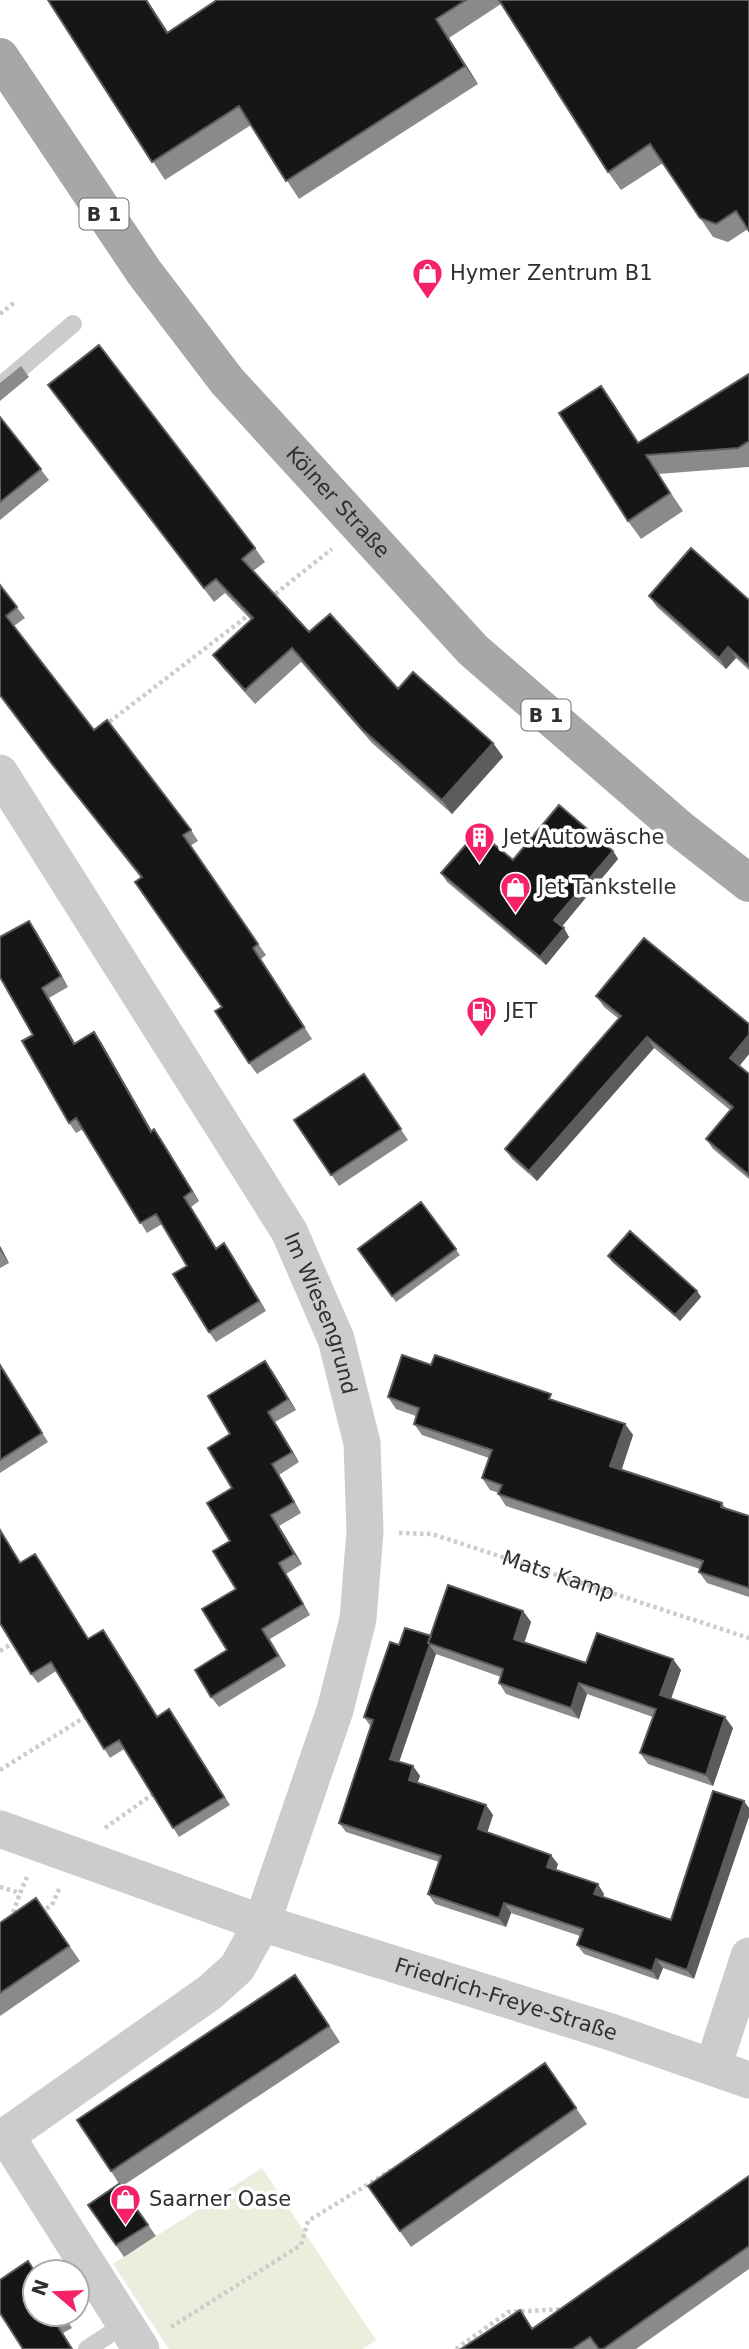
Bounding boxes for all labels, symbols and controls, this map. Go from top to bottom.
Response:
road number: B 1 [80,198,128,230]
shop icon: Hymer Zentrum B1 [410,256,444,300]
place label: Hymer Zentrum B1 [450,261,653,285]
street label: Kölner Straße [281,442,395,563]
road number: B 1 [522,700,570,730]
building icon: Jet Autowäsche [463,820,497,864]
place label: Jet Autowäsche [501,825,665,849]
shop icon: Jet Tankstelle [498,870,532,914]
place label: Jet Tankstelle [536,875,676,899]
fuel station icon: JET [465,994,499,1038]
place label: JET [503,999,537,1023]
street label: Im Wiesengrund [279,1229,361,1397]
street label: Mats Kamp [499,1546,618,1605]
street label: Friedrich-Freye-Straße [392,1953,620,2045]
shop icon: Saarner Oase [109,2182,143,2226]
place label: Saarner Oase [149,2187,291,2211]
north arrow [21,2258,91,2328]
text: N [27,2276,53,2299]

